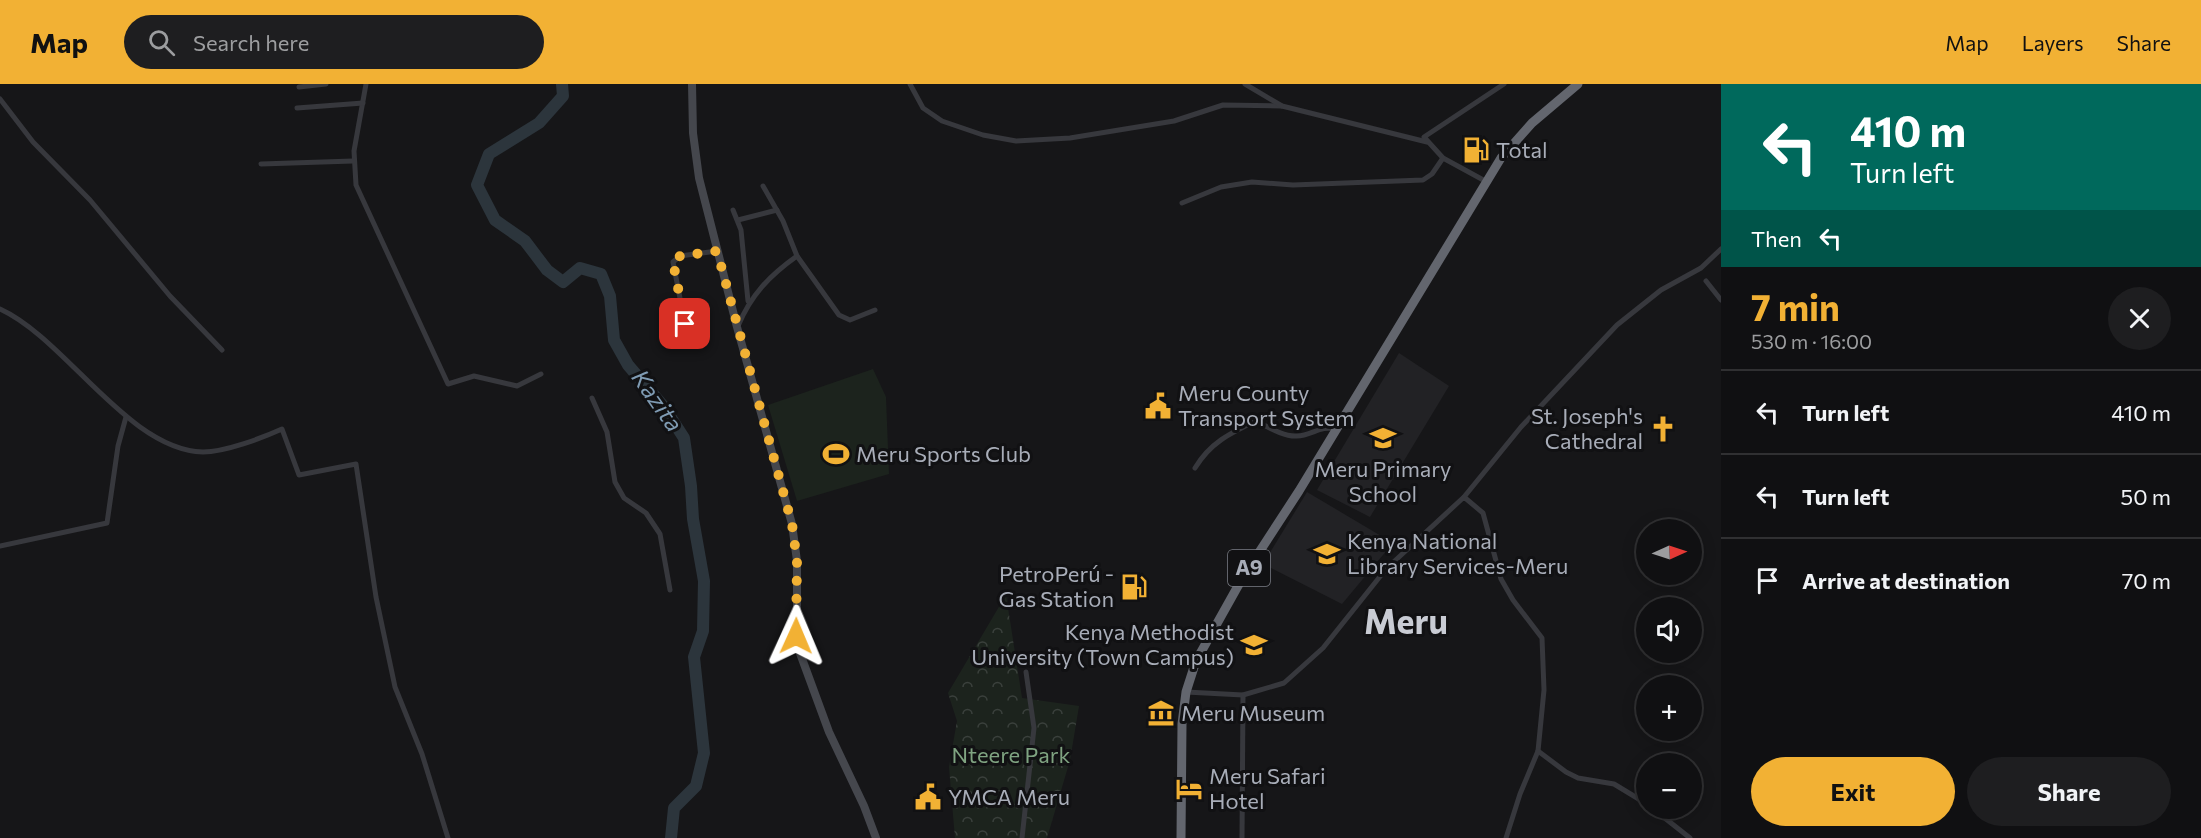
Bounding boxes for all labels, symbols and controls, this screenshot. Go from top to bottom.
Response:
search box [124,15,544,69]
text: Map [30,25,88,59]
icon: search [145,26,178,59]
text: Search here [193,29,309,56]
text: Map [1945,30,1989,55]
text: Layers [2022,30,2084,55]
text: Share [2117,30,2171,55]
text: 410 m [1850,104,1966,156]
icon: left [1751,108,1829,186]
fuel station icon: Total [1461,135,1491,165]
place label: Total [1496,136,1548,163]
text: Turn left [1850,156,1954,189]
icon: left [1814,222,1847,255]
text: Then [1751,225,1802,252]
text: 7 min [1751,284,1840,328]
button: close [2108,287,2171,350]
pin [659,298,710,349]
icon: arrive [668,307,701,340]
text: 530 m · 16:00 [1751,329,1872,353]
water label: Kazita [627,363,690,437]
place label: Meru County Transport System [1178,379,1354,431]
public building icon: Meru County Transport System [1143,391,1173,421]
icon: left [1751,396,1784,429]
text: Turn left [1802,399,1889,426]
text: 410 m [2111,399,2171,426]
place label: St. Joseph's Cathedral [1531,402,1643,454]
church icon: St. Joseph's Cathedral [1648,414,1678,444]
school or university icon: Meru Primary School [1368,423,1398,453]
sports icon: Meru Sports Club [821,439,851,469]
place label: Meru Sports Club [856,440,1031,467]
place label: Meru Primary School [1314,455,1452,507]
icon: left [1751,480,1784,513]
text: Turn left [1802,483,1889,510]
text: 50 m [2121,483,2171,510]
north arrow [1636,519,1702,585]
map controls [1636,519,1702,819]
place label: Kenya National Library Services-Meru [1347,527,1568,579]
school or university icon: Kenya National Library Services-Meru [1312,539,1342,569]
road number: A9 [1228,550,1270,586]
place label: PetroPerú - Gas Station [999,560,1114,612]
icon: arrive [1751,564,1784,597]
text: Arrive at destination [1802,567,2010,594]
text: 70 m [2122,567,2171,594]
fuel station icon: PetroPerú - Gas Station [1119,572,1149,602]
button: sound [1636,597,1702,663]
district label: Meru [1364,599,1448,641]
position arrow [764,604,828,668]
place label: Kenya Methodist University (Town Campus) [971,618,1234,670]
school or university icon: Kenya Methodist University (Town Campus) [1239,630,1269,660]
button: + [1636,675,1702,741]
museum icon: Meru Museum [1146,698,1176,728]
place label: Meru Museum [1181,699,1325,726]
park label: Nteere Park [952,741,1071,768]
button: − [1636,753,1702,819]
button: Exit [1751,757,1955,826]
button: Share [1967,757,2171,826]
place label: Meru Safari Hotel [1209,762,1326,814]
hotel icon: Meru Safari Hotel [1174,774,1204,804]
public building icon: YMCA Meru [913,782,943,812]
place label: YMCA Meru [948,783,1070,810]

